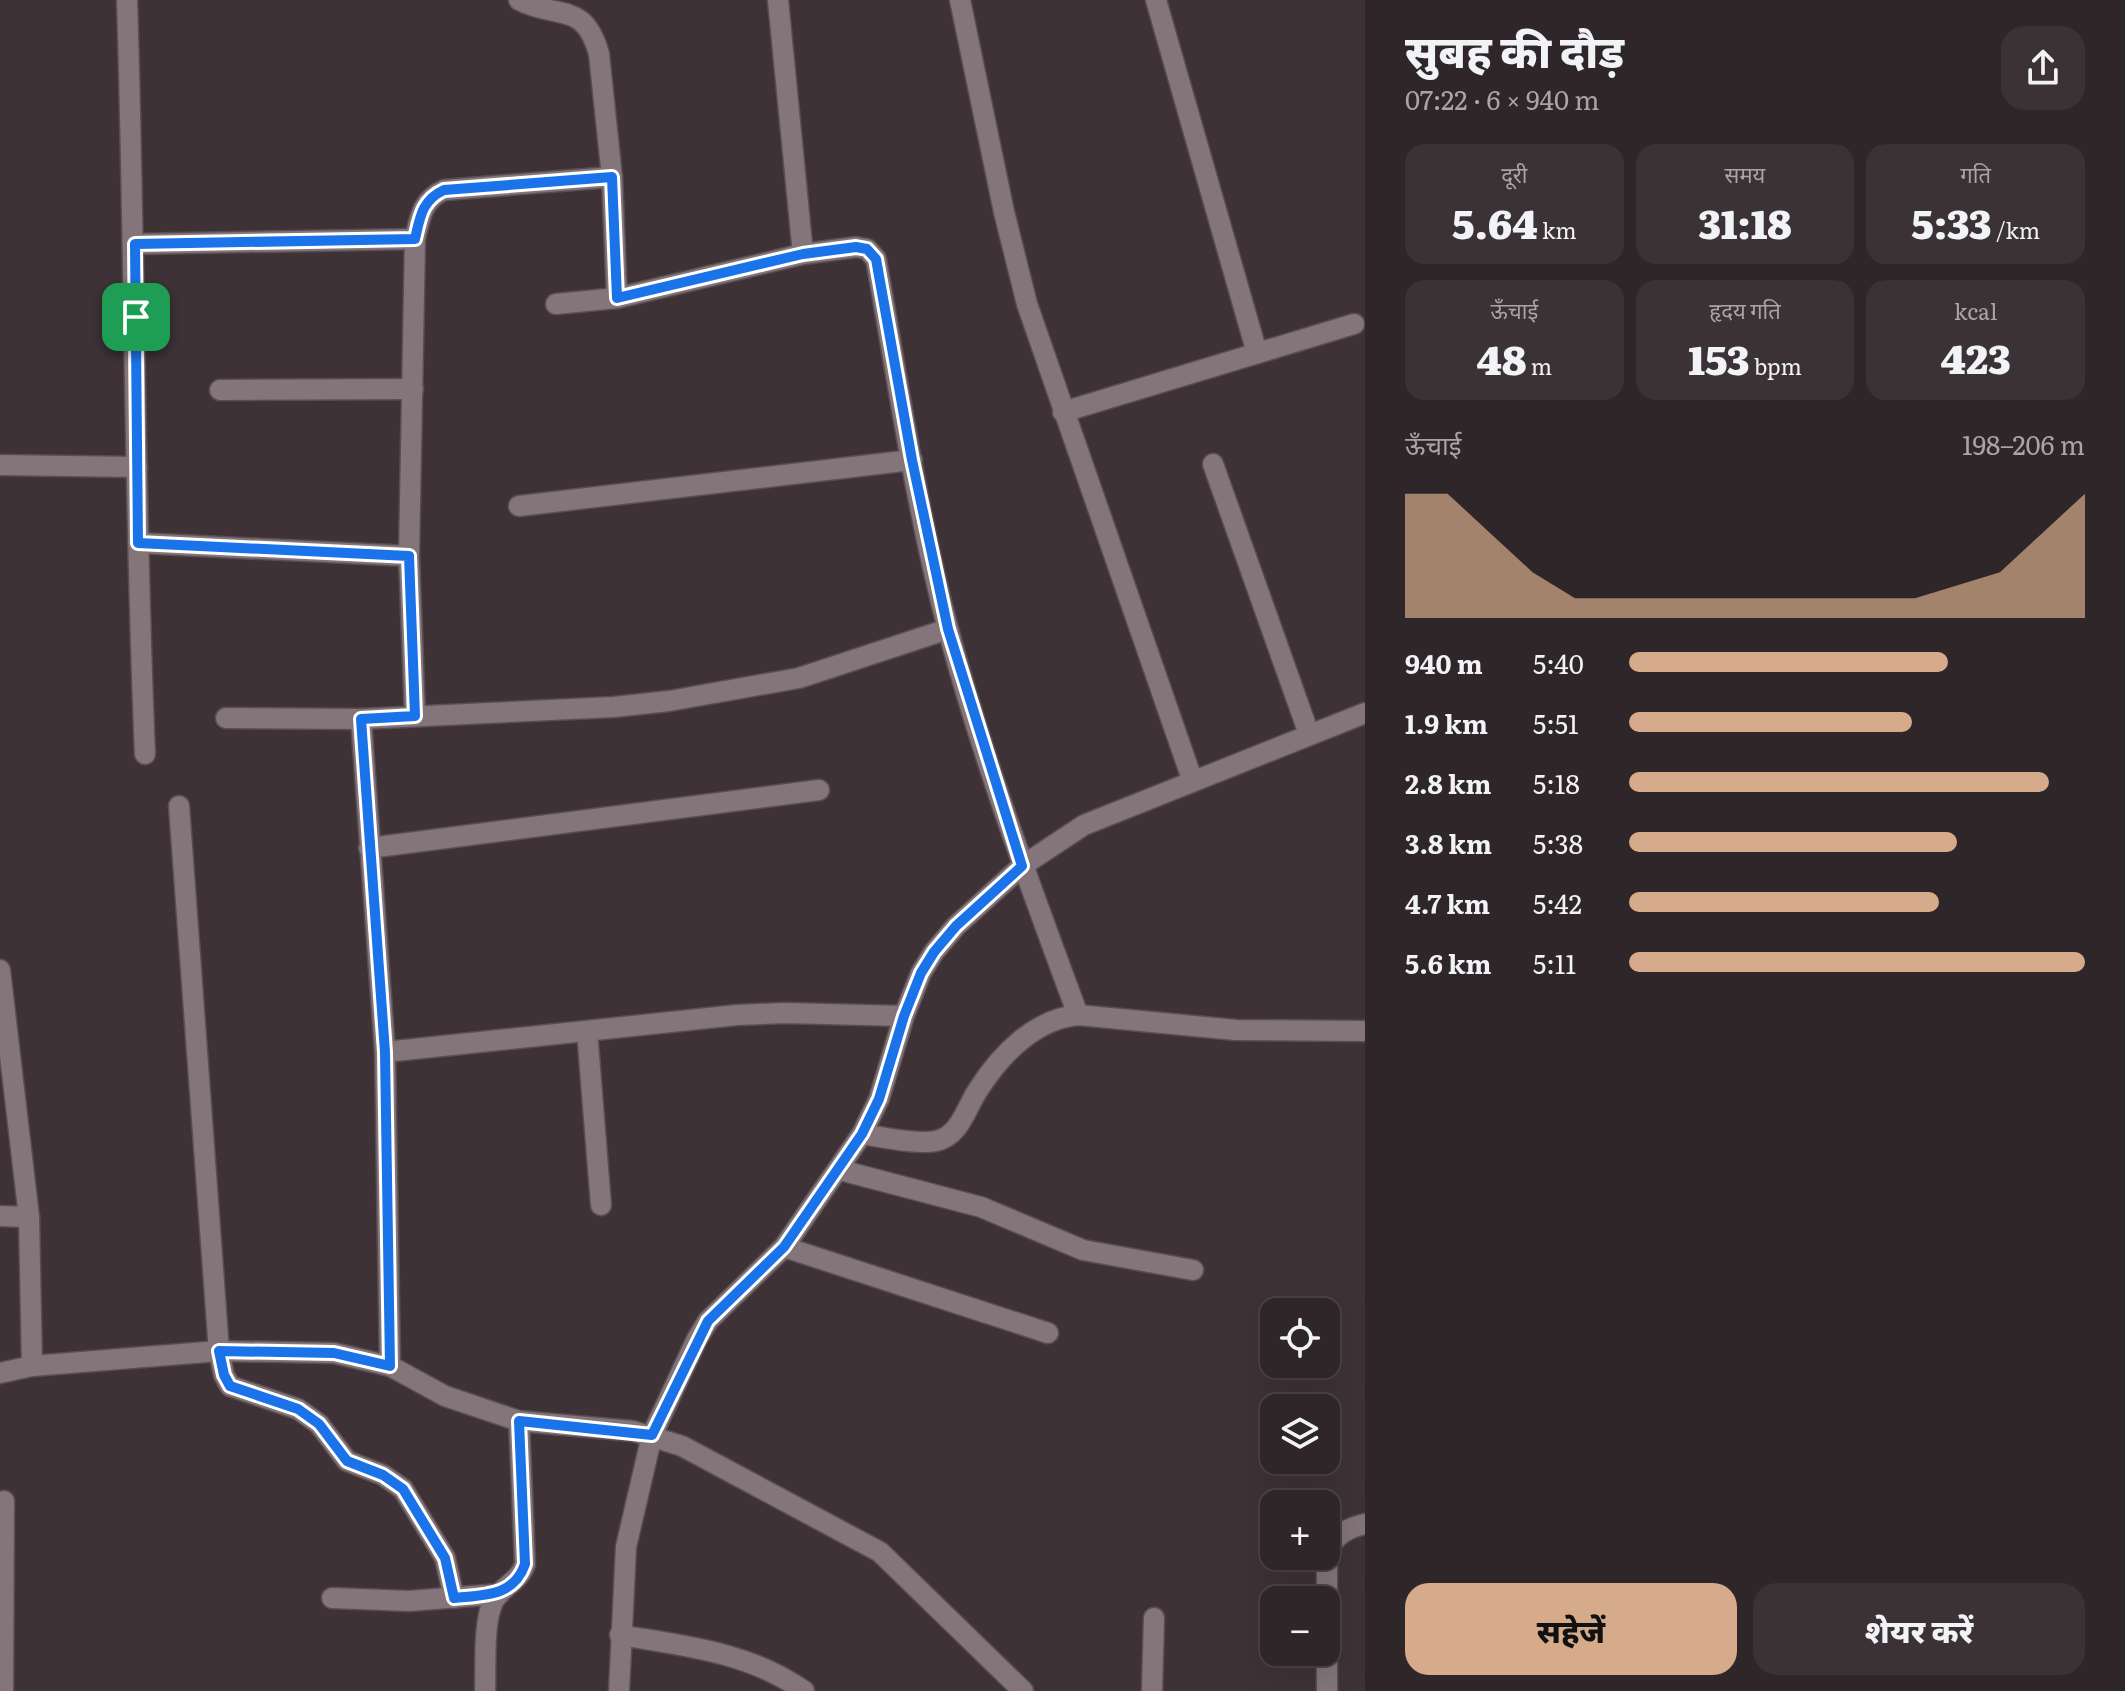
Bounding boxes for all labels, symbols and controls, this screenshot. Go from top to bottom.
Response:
text: सुबह की दौड़ [1405,16,1624,82]
button: share [2001,26,2085,110]
text: 07:22 · 6 × 940 m [1405,79,1599,118]
text: दूरी [1501,157,1528,190]
text: समय [1725,157,1765,190]
text: गति [1960,157,1991,190]
text: 5.64 [1452,192,1538,251]
text: 31:18 [1698,192,1792,251]
text: 5:33 [1911,192,1992,251]
text: km [1538,213,1577,246]
text: /km [1992,213,2040,246]
pin [102,283,170,351]
text: ऊँचाई [1490,293,1538,326]
text: हृदय गति [1709,293,1781,326]
text: kcal [1954,294,1997,327]
icon: arrive [114,295,158,339]
text: 423 [1941,327,2011,386]
text: 48 [1477,328,1526,387]
text: 153 [1688,328,1750,387]
text: m [1526,349,1552,382]
text: bpm [1750,349,1802,382]
text: ऊँचाई [1405,424,1461,463]
text: 198–206 m [1962,424,2085,463]
text: 940 m [1405,643,1483,682]
text: 5:40 [1533,643,1584,682]
text: 1.9 km [1405,703,1488,742]
text: 5:51 [1533,703,1579,742]
text: 2.8 km [1405,763,1491,802]
text: 5:18 [1533,763,1580,802]
text: 3.8 km [1405,823,1492,862]
text: 5:38 [1533,823,1583,862]
text: 4.7 km [1405,883,1490,922]
text: 5:42 [1533,883,1582,922]
text: 5.6 km [1405,943,1491,982]
text: 5:11 [1533,943,1576,982]
map controls [1260,1298,1340,1666]
button: locate [1260,1298,1340,1378]
button: layers [1260,1394,1340,1474]
button: + [1260,1490,1340,1570]
button: सहेजें [1405,1583,1737,1675]
button: शेयर करें [1753,1583,2085,1675]
button: − [1260,1586,1340,1666]

